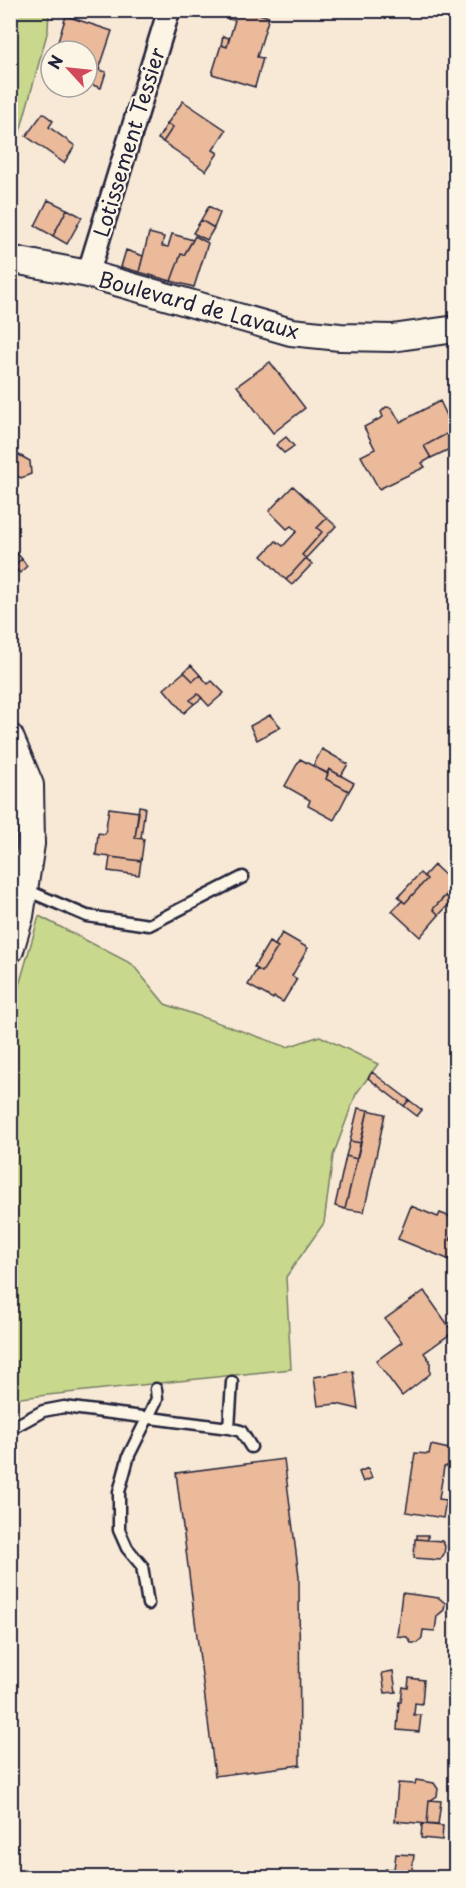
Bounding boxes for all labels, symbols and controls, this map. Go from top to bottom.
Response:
north arrow [39,39,99,99]
street label: Lotissement Tessier [84,43,172,241]
text: N [41,51,68,73]
street label: Boulevard de Lavaux [95,262,303,346]

